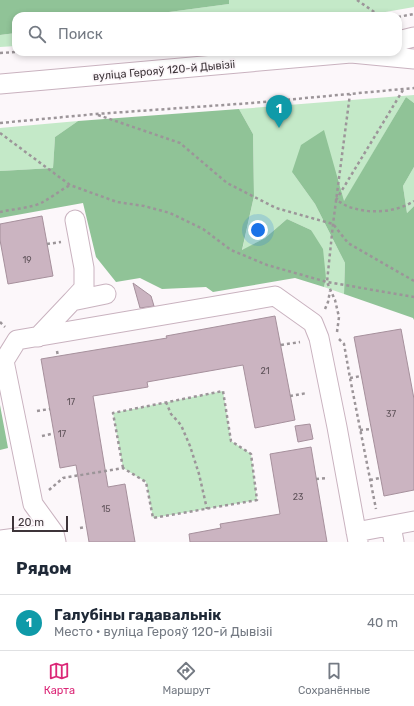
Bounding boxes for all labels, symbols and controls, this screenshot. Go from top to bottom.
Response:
search box [12,12,402,56]
icon: search [26,23,48,45]
text: Поиск [58,25,103,43]
street label: вуліца Герояў 120-й Дывізіі [92,58,236,83]
pin: 1 [266,95,292,128]
your location [248,220,268,240]
house number: 19 [22,255,32,265]
house number: 21 [260,366,270,376]
house number: 17 [67,397,76,407]
house number: 37 [386,409,396,419]
house number: 17 [58,429,67,439]
house number: 23 [293,492,303,502]
house number: 15 [101,504,111,514]
scale bar [12,514,68,533]
text: 20 m [18,516,44,529]
text: Рядом [16,558,72,578]
text: Галубіны гадавальнік [54,606,221,624]
text: 1 [26,615,32,630]
text: 40 m [367,615,398,630]
text: Место · вуліца Герояў 120-й Дывізіі [54,624,272,639]
tab: Карта [44,660,75,697]
tab: Маршрут [162,660,210,697]
tab: Сохранённые [298,660,370,697]

